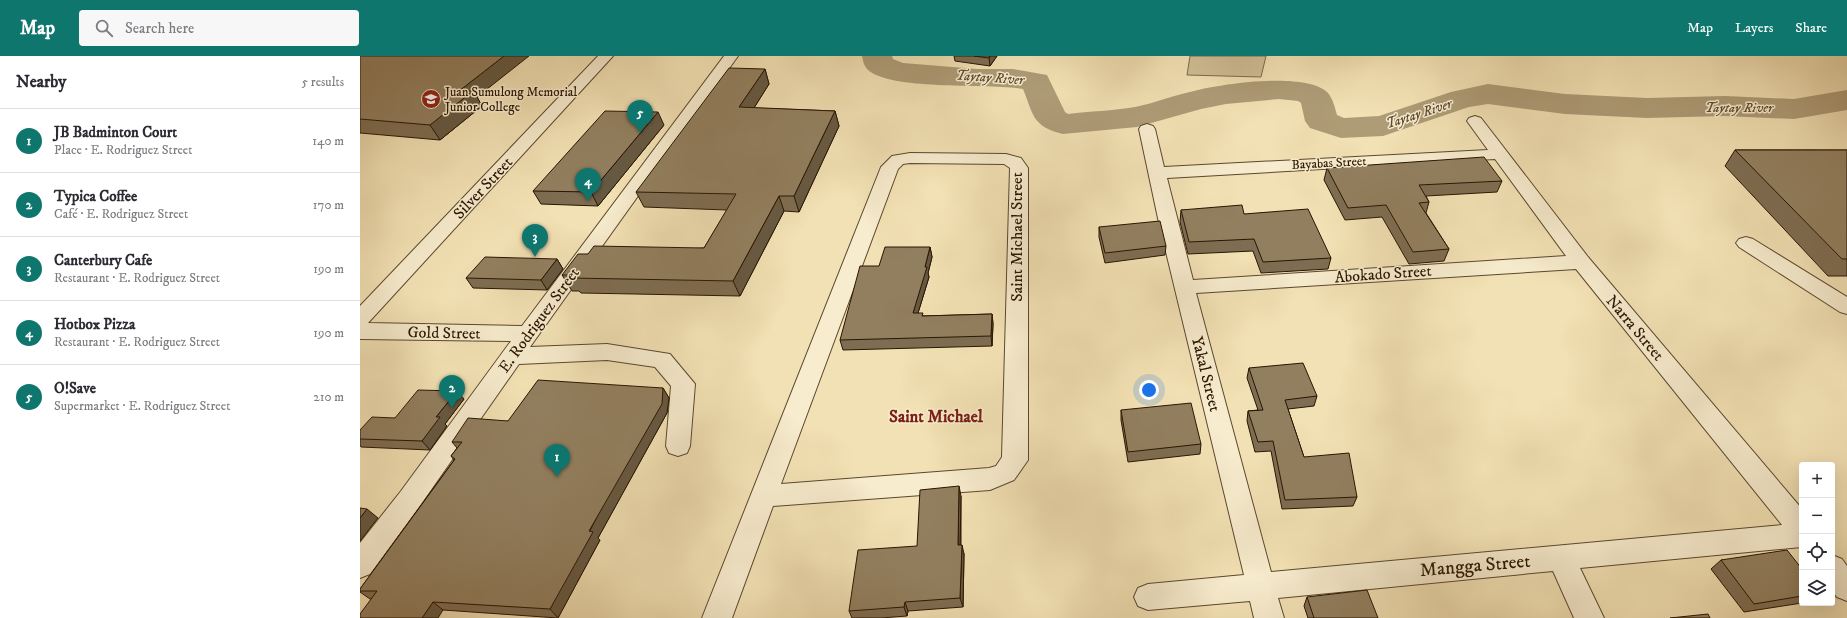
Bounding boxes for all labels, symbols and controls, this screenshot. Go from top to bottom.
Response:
search box [79,10,359,46]
text: Map [20,17,55,40]
icon: search [93,17,115,39]
text: Search here [125,19,194,38]
text: Map [1687,19,1713,37]
text: Layers [1735,19,1773,37]
text: Share [1795,19,1827,37]
water label: Taytay River [955,67,1026,89]
text: Nearby [16,71,66,93]
text: 5 results [302,74,344,90]
place label: Juan Sumulong Memorial Junior College [444,84,577,115]
school or university icon: Juan Sumulong Memorial Junior College [420,88,442,110]
water label: Taytay River [1384,95,1455,133]
water label: Taytay River [1705,99,1774,117]
pin: 5 [627,100,653,133]
text: JB Badminton Court [54,123,177,142]
text: 1 [27,133,31,149]
text: 140 m [312,133,344,149]
text: Place · E. Rodriguez Street [54,142,192,158]
street label: Silver Street [449,153,517,223]
street label: Bayabas Street [1291,153,1367,173]
pin: 4 [575,168,601,201]
street label: Saint Michael Street [1007,172,1027,302]
text: Typica Coffee [54,187,137,206]
text: 2 [26,197,32,213]
text: 170 m [313,197,344,213]
text: Café · E. Rodriguez Street [54,206,188,222]
pin: 3 [522,224,548,257]
text: Canterbury Cafe [54,251,152,270]
text: 3 [27,261,31,277]
text: 190 m [313,261,344,277]
street label: Abokado Street [1334,261,1432,287]
street label: E. Rodriguez Street [494,263,584,377]
text: Restaurant · E. Rodriguez Street [54,270,220,286]
street label: Narra Street [1602,291,1668,365]
text: Hotbox Pizza [54,315,135,334]
street label: Gold Street [407,322,481,344]
text: 4 [25,325,33,341]
text: 190 m [313,325,344,341]
text: Restaurant · E. Rodriguez Street [54,334,220,350]
street label: Yakal Street [1187,334,1225,414]
pin: 2 [439,375,465,408]
text: O!Save [54,379,96,398]
your location [1139,380,1159,400]
text: 5 [26,389,32,405]
text: 210 m [313,389,344,405]
text: Supermarket · E. Rodriguez Street [54,398,230,414]
district label: Saint Michael [889,406,984,428]
pin: 1 [544,444,570,477]
map controls [1799,462,1835,606]
button: + [1799,462,1835,498]
button: − [1799,498,1835,534]
button: locate [1799,534,1835,570]
street label: Mangga Street [1419,550,1531,582]
button: layers [1799,570,1835,606]

